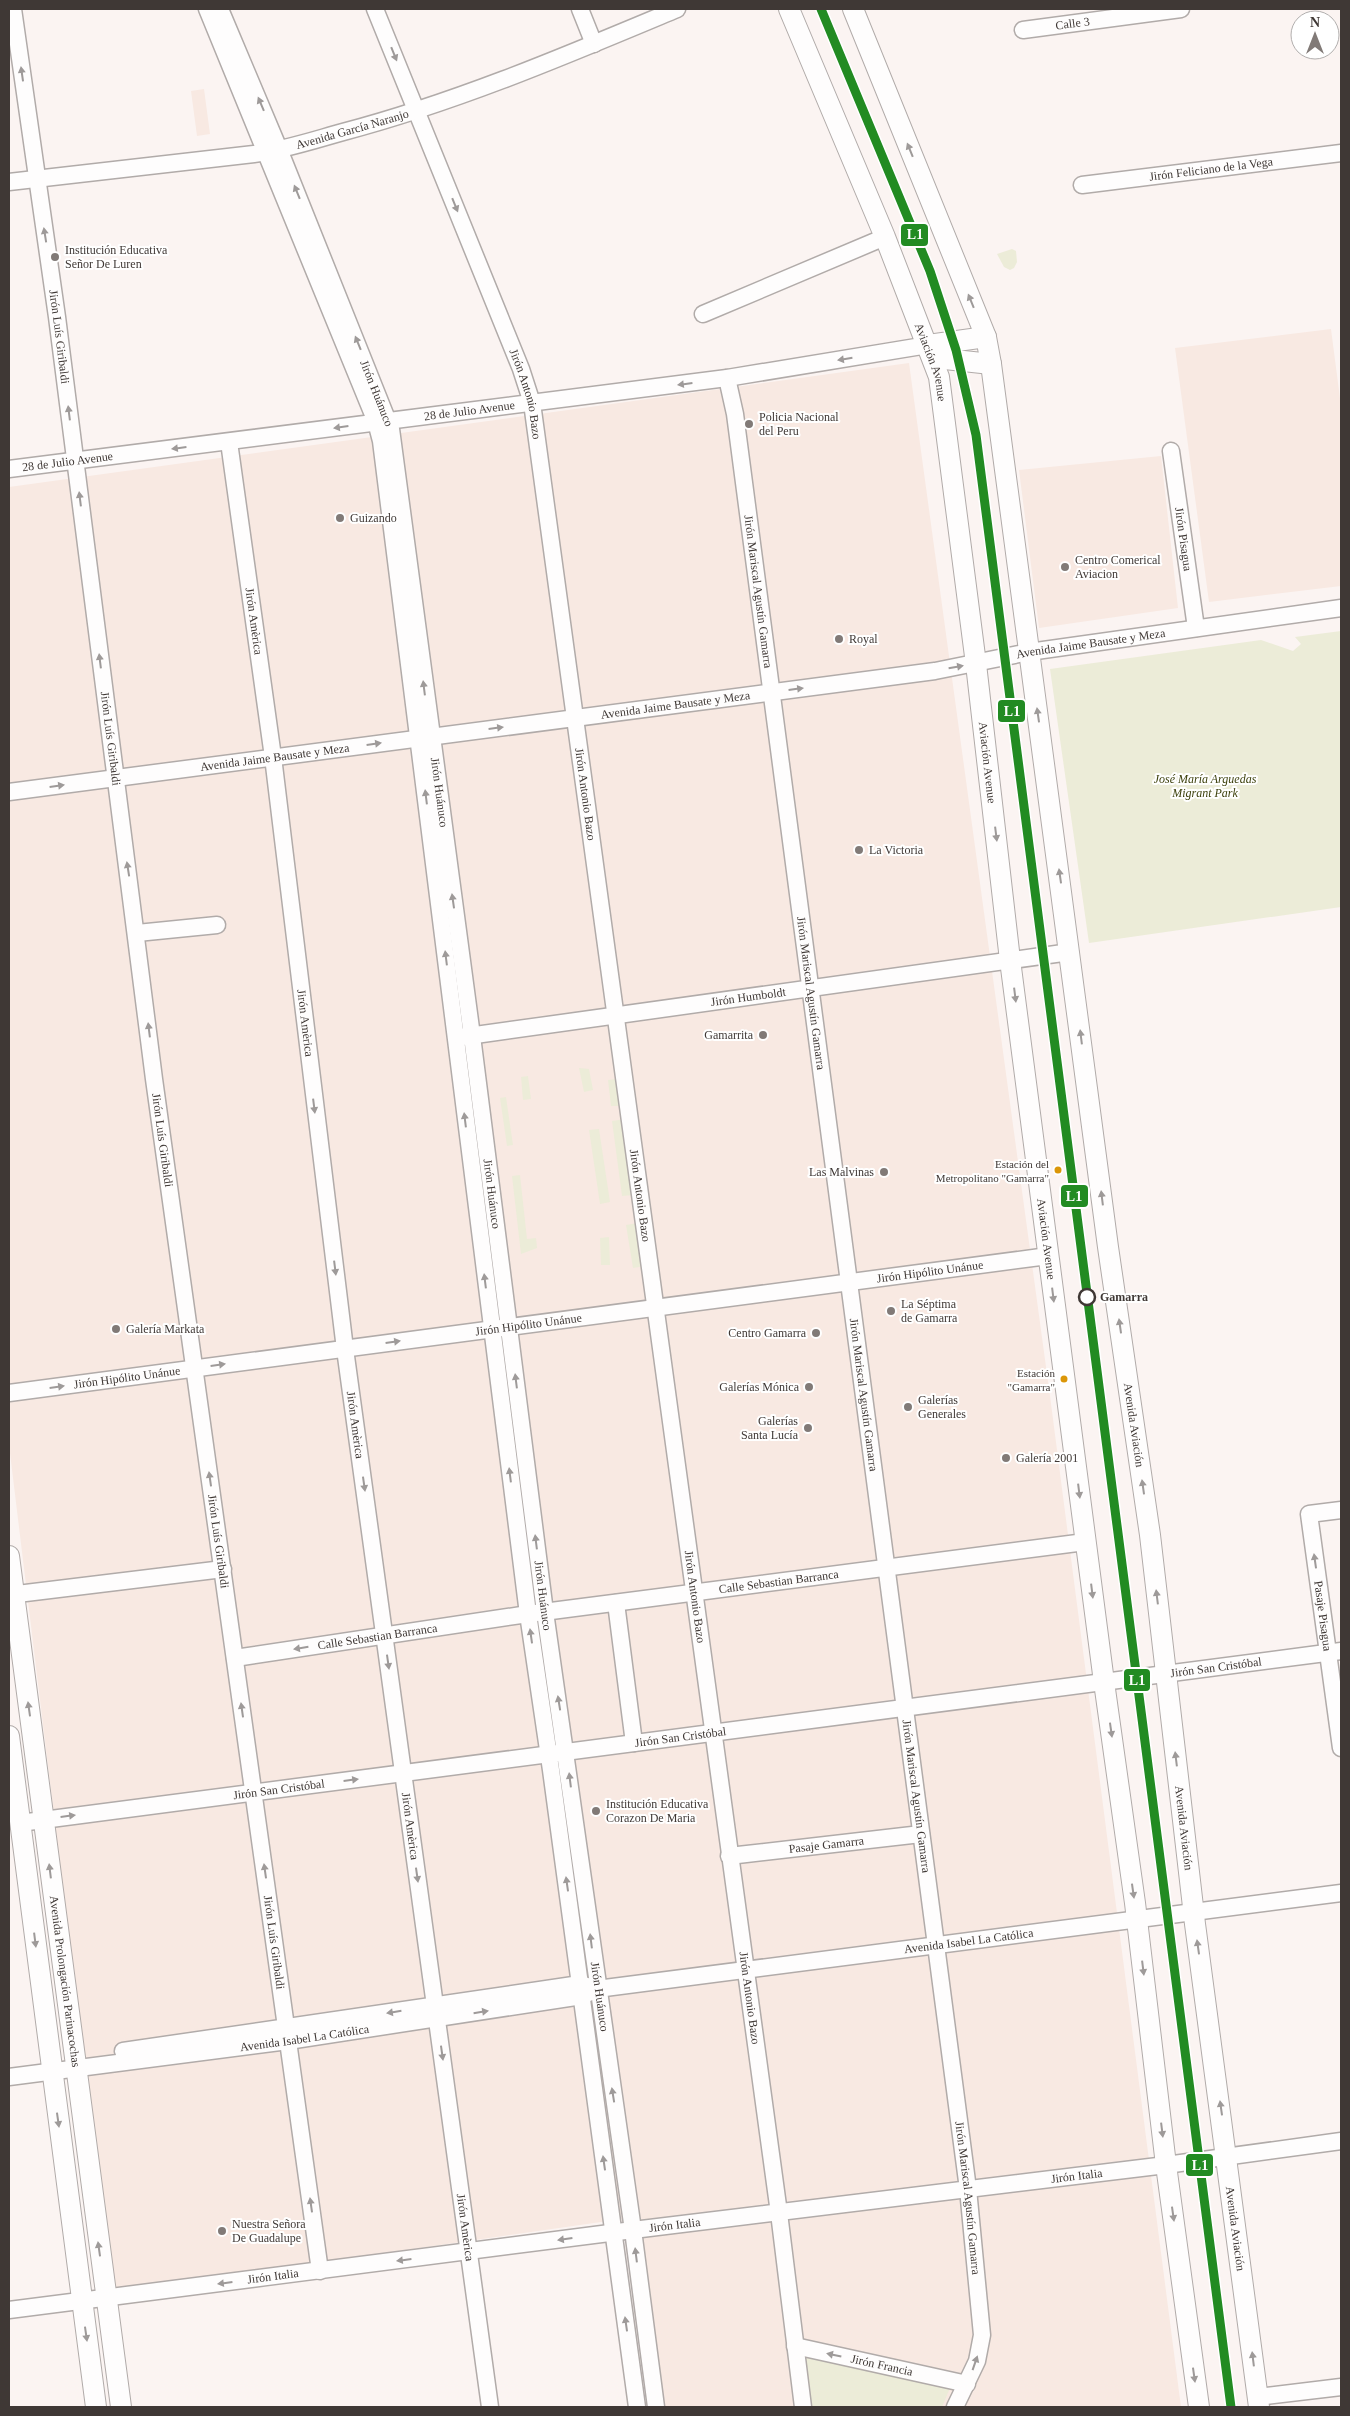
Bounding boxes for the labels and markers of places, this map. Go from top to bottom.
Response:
place label: Institución Educativa Señor De Luren [65,243,168,271]
marker: Institución Educativa Señor De Luren [49,251,61,263]
place label: Policia Nacional del Peru [759,410,839,438]
marker: Policia Nacional del Peru [743,418,755,430]
place label: Guizando [350,511,397,525]
marker: Guizando [334,512,346,524]
place label: Centro Comerical Aviacion [1075,553,1161,581]
marker: Centro Comerical Aviacion [1059,561,1071,573]
place label: Royal [849,632,878,646]
marker: Royal [833,633,845,645]
place label: La Victoria [869,843,924,857]
marker: La Victoria [853,844,865,856]
place label: Gamarrita [704,1028,754,1042]
marker: Gamarrita [757,1029,769,1041]
place label: Estación del Metropolitano "Gamarra" [936,1158,1049,1184]
place label: Las Malvinas [809,1165,874,1179]
marker: Estación del Metropolitano "Gamarra" [1053,1165,1063,1175]
marker: Las Malvinas [878,1166,890,1178]
marker: Gamarra [1078,1288,1096,1306]
place label: Gamarra [1100,1290,1148,1304]
place label: La Séptima de Gamarra [901,1297,958,1325]
marker: La Séptima de Gamarra [885,1305,897,1317]
place label: Galería Markata [126,1322,205,1336]
marker: Galería Markata [110,1323,122,1335]
place label: Centro Gamarra [728,1326,807,1340]
marker: Centro Gamarra [810,1327,822,1339]
place label: Estación "Gamarra" [1008,1367,1055,1393]
marker: Estación "Gamarra" [1059,1374,1069,1384]
place label: Galerías Mónica [719,1380,800,1394]
marker: Galerías Mónica [803,1381,815,1393]
place label: Galerías Generales [918,1393,966,1421]
marker: Galerías Generales [902,1401,914,1413]
place label: Galerías Santa Lucía [741,1414,799,1442]
marker: Galerías Santa Lucía [802,1422,814,1434]
place label: Galería 2001 [1016,1451,1078,1465]
marker: Galería 2001 [1000,1452,1012,1464]
place label: Institución Educativa Corazon De Maria [606,1797,709,1825]
marker: Institución Educativa Corazon De Maria [590,1805,602,1817]
place label: Nuestra Señora De Guadalupe [232,2217,306,2245]
marker: Nuestra Señora De Guadalupe [216,2225,228,2237]

